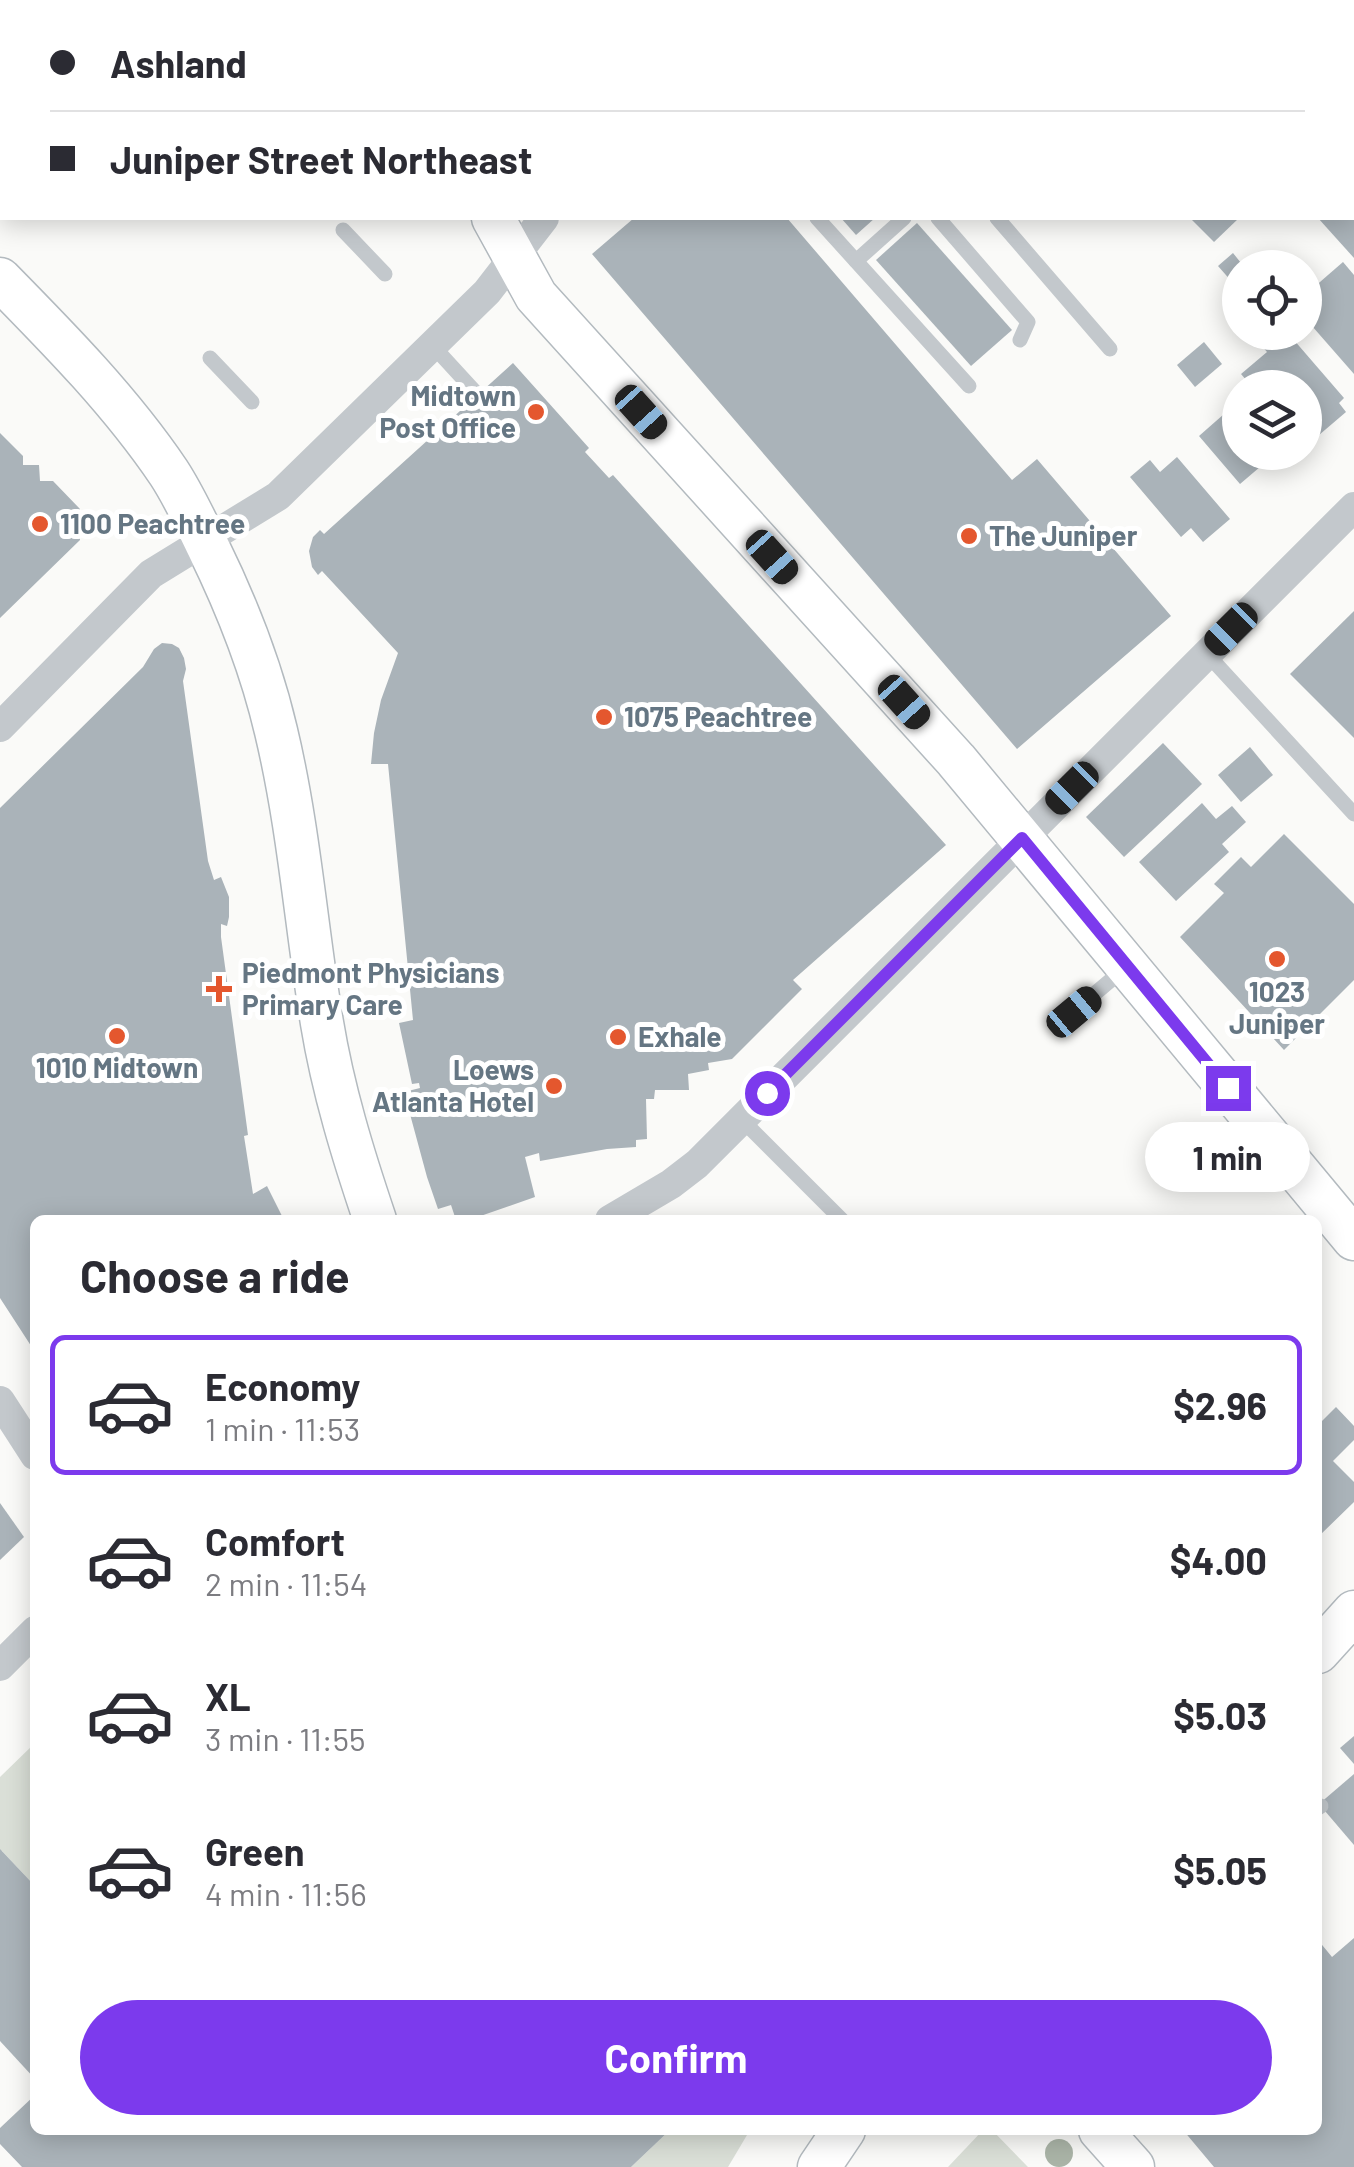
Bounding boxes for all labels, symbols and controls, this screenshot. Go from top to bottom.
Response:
text: Ashland [110,40,247,86]
text: Juniper Street Northeast [110,136,532,182]
map controls [1222,250,1322,470]
button: locate [1222,250,1322,350]
button: layers [1222,370,1322,470]
place label: Midtown Post Office [379,378,516,444]
car [610,380,672,444]
marker: Midtown Post Office [525,401,547,423]
place label: 1100 Peachtree [60,506,245,540]
marker: 1100 Peachtree [29,513,51,535]
place label: The Juniper [989,518,1138,552]
car [741,525,803,589]
marker: The Juniper [958,525,980,547]
car [1199,597,1263,661]
car [873,670,935,734]
place label: 1075 Peachtree [624,699,812,733]
marker: 1075 Peachtree [593,706,615,728]
car [1040,756,1104,820]
marker: 1023 Juniper [1266,948,1288,970]
place label: Piedmont Physicians Primary Care [242,955,500,1021]
place label: 1023 Juniper [1229,974,1325,1040]
marker: Piedmont Physicians Primary Care [206,976,232,1002]
car [1041,981,1107,1043]
place label: Exhale [638,1019,722,1053]
marker: 1010 Midtown [106,1025,128,1047]
marker: Exhale [607,1026,629,1048]
place label: 1010 Midtown [36,1050,198,1084]
place label: Loews Atlanta Hotel [372,1052,534,1118]
route end [1206,1066,1251,1111]
route start [745,1071,790,1116]
marker: Loews Atlanta Hotel [543,1075,565,1097]
callout: 1 min [1146,1123,1310,1193]
text: 1 min [1192,1138,1263,1176]
text: Choose a ride [80,1248,350,1302]
icon: car [85,1360,175,1450]
text: Economy [205,1363,360,1409]
text: $2.96 [1173,1382,1267,1428]
text: 1 min · 11:53 [205,1409,360,1447]
icon: car [85,1515,175,1605]
text: Comfort [205,1518,345,1564]
text: $4.00 [1170,1537,1267,1583]
text: 2 min · 11:54 [205,1564,367,1602]
icon: car [85,1670,175,1760]
text: XL [205,1673,251,1719]
text: $5.03 [1173,1692,1267,1738]
text: 3 min · 11:55 [205,1719,366,1757]
icon: car [85,1825,175,1915]
text: Green [205,1828,305,1874]
text: $5.05 [1173,1847,1267,1893]
text: 4 min · 11:56 [205,1874,367,1912]
button: Confirm [80,2000,1272,2115]

